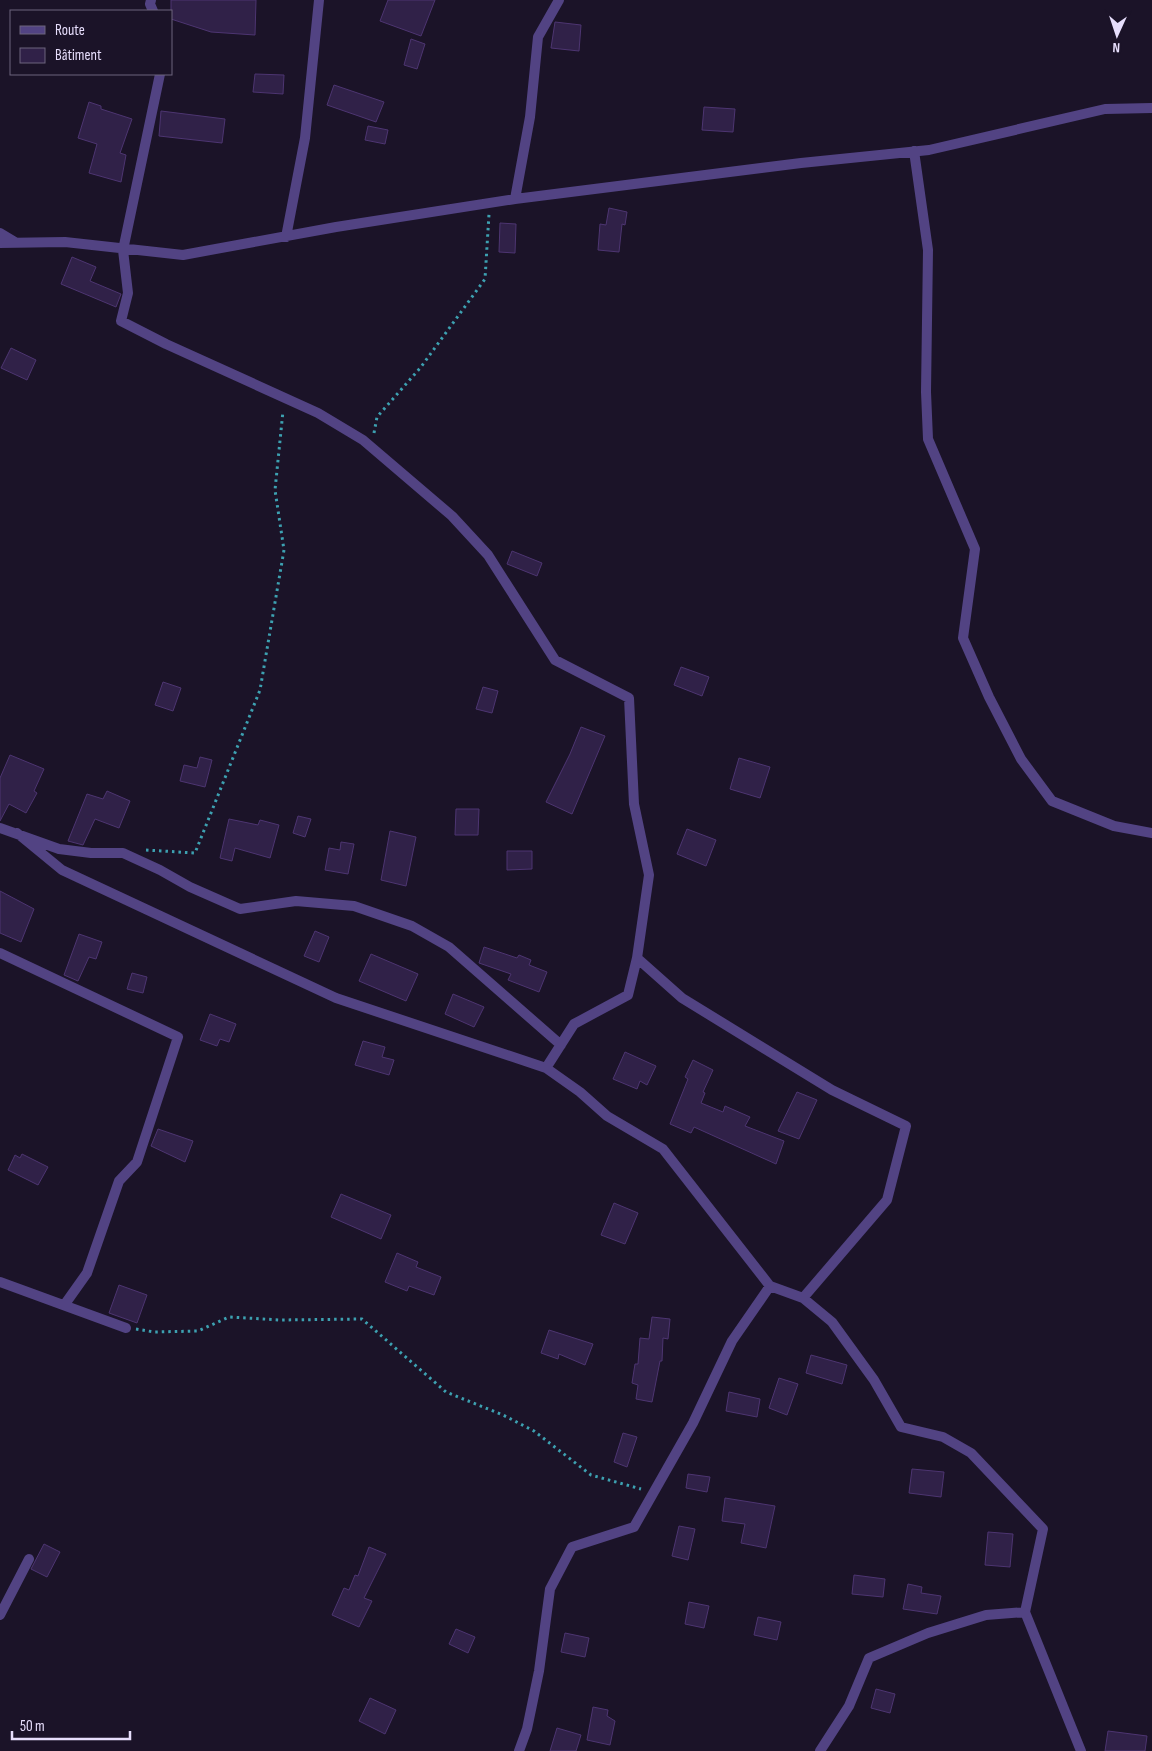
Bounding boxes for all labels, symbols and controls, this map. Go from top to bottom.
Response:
legend [10,10,172,75]
north arrow [1092,10,1142,60]
text: Route [55,21,85,40]
text: N [1112,39,1121,56]
text: Bâtiment [55,46,102,65]
scale bar [12,1708,130,1740]
text: 50 m [20,1717,45,1736]

